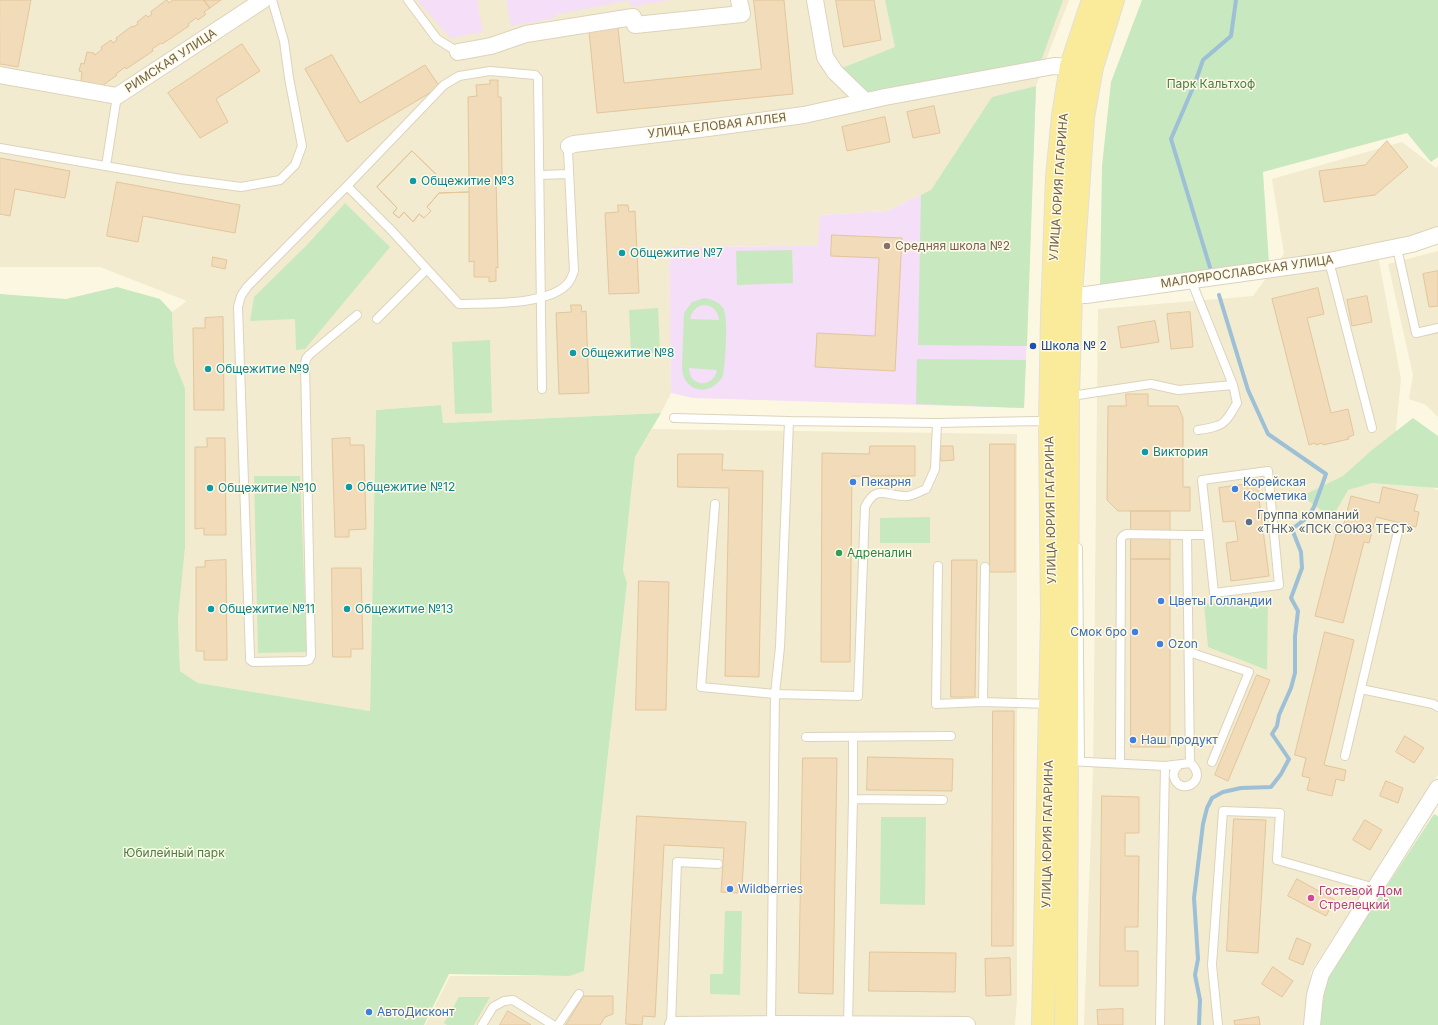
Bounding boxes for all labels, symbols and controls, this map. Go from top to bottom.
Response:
street label: РИМСКАЯ УЛИЦА [123,26,219,96]
park label: Парк Кальтхоф [1167,77,1255,91]
street label: УЛИЦА ЕЛОВАЯ АЛЛЕЯ [647,110,787,142]
street label: УЛИЦА ЮРИЯ ГАГАРИНА [1047,113,1071,261]
place label: Общежитие №3 [421,174,515,188]
marker: Общежитие №3 [408,176,418,186]
place label: Средняя школа №2 [895,239,1010,253]
marker: Средняя школа №2 [882,241,892,251]
place label: Общежитие №7 [630,246,723,260]
marker: Общежитие №7 [617,248,627,258]
street label: МАЛОЯРОСЛАВСКАЯ УЛИЦА [1160,253,1334,291]
place label: Школа № 2 [1041,339,1107,353]
marker: Школа № 2 [1028,341,1038,351]
place label: Общежитие №8 [581,346,675,360]
marker: Общежитие №8 [568,348,578,358]
place label: Общежитие №9 [216,362,310,376]
marker: Общежитие №9 [203,364,213,374]
street label: УЛИЦА ЮРИЯ ГАГАРИНА [1043,436,1059,584]
place label: Виктория [1153,445,1208,459]
marker: Виктория [1140,447,1150,457]
place label: Пекарня [861,475,911,489]
place label: Корейская Косметика [1243,475,1307,503]
marker: Пекарня [848,477,858,487]
place label: Общежитие №12 [357,480,455,494]
place label: Общежитие №10 [218,481,317,495]
marker: Общежитие №12 [344,482,354,492]
marker: Общежитие №10 [205,483,215,493]
marker: Корейская Косметика [1230,484,1240,494]
place label: Группа компаний «ТНК» «ПСК СОЮЗ ТЕСТ» [1257,508,1413,536]
marker: Группа компаний «ТНК» «ПСК СОЮЗ ТЕСТ» [1244,517,1254,527]
place label: Адреналин [847,546,912,560]
marker: Адреналин [834,548,844,558]
place label: Цветы Голландии [1169,594,1272,608]
marker: Цветы Голландии [1156,596,1166,606]
place label: Общежитие №11 [219,602,315,616]
place label: Общежитие №13 [355,602,453,616]
marker: Общежитие №11 [206,604,216,614]
marker: Общежитие №13 [342,604,352,614]
place label: Смок бро [1070,625,1127,639]
marker: Смок бро [1130,627,1140,637]
place label: Ozon [1168,637,1198,651]
marker: Ozon [1155,639,1165,649]
place label: Наш продукт [1141,733,1218,747]
marker: Наш продукт [1128,735,1138,745]
street label: УЛИЦА ЮРИЯ ГАГАРИНА [1040,760,1056,908]
park label: Юбилейный парк [123,846,225,860]
place label: Wildberries [738,882,803,896]
marker: Wildberries [725,884,735,894]
place label: Гостевой Дом Стрелецкий [1319,884,1402,912]
marker: Гостевой Дом Стрелецкий [1306,893,1316,903]
place label: АвтоДисконт [377,1005,455,1019]
marker: АвтоДисконт [364,1007,374,1017]

